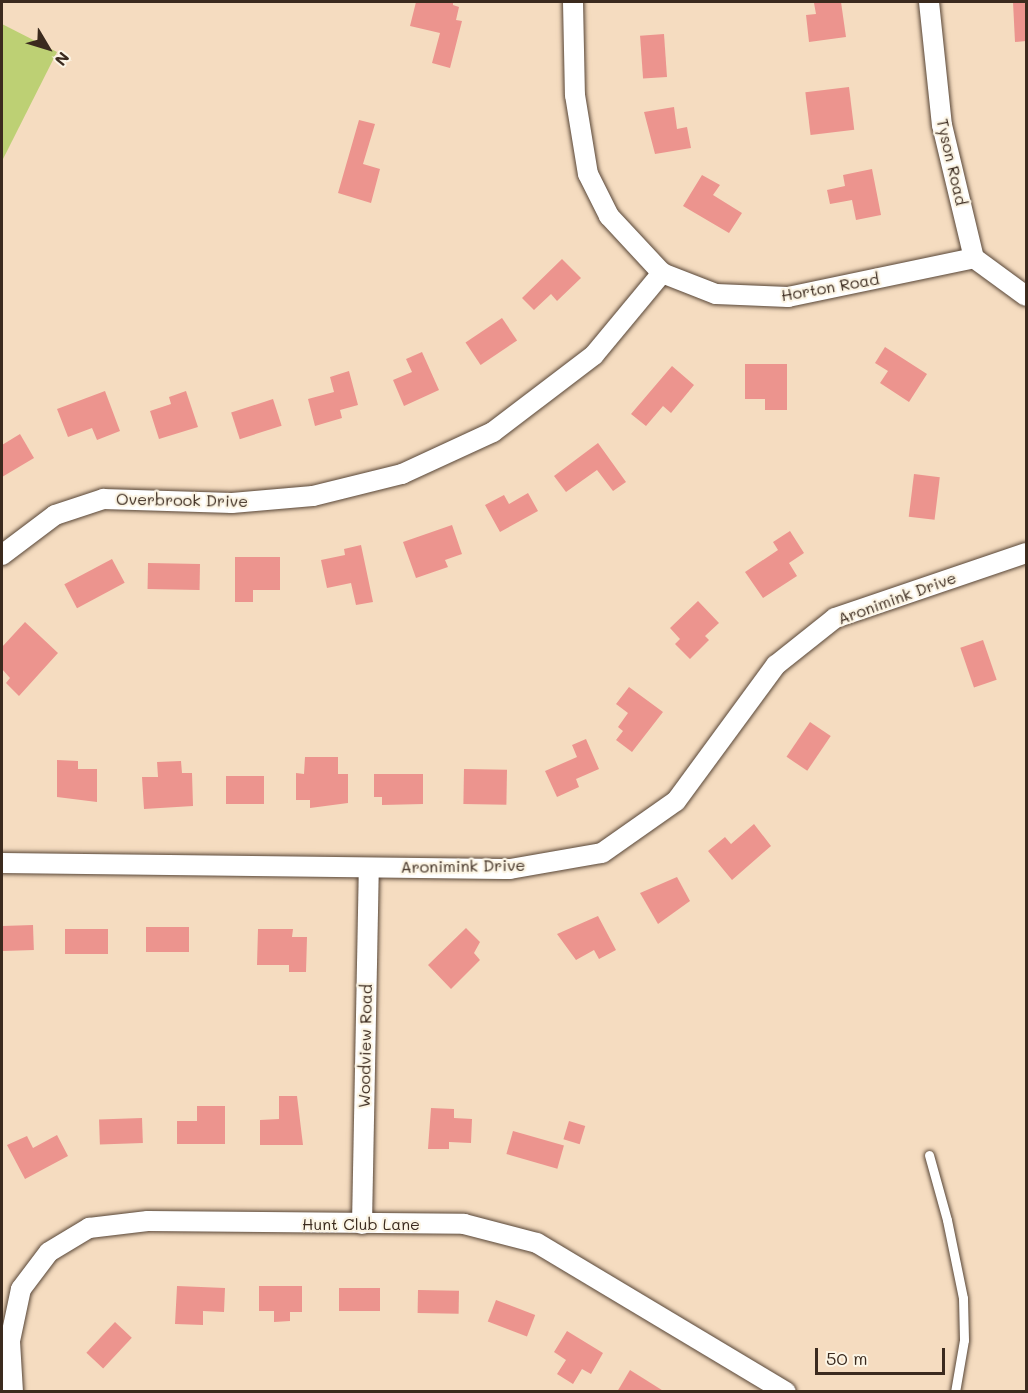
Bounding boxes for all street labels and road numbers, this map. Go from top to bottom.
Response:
street label: Tyson Road [933,117,971,207]
street label: Horton Road [779,269,881,305]
street label: Overbrook Drive [116,489,248,511]
street label: Aronimink Drive [835,568,959,628]
street label: Aronimink Drive [400,855,526,877]
street label: Woodview Road [354,984,376,1108]
street label: Hunt Club Lane [302,1214,420,1234]

